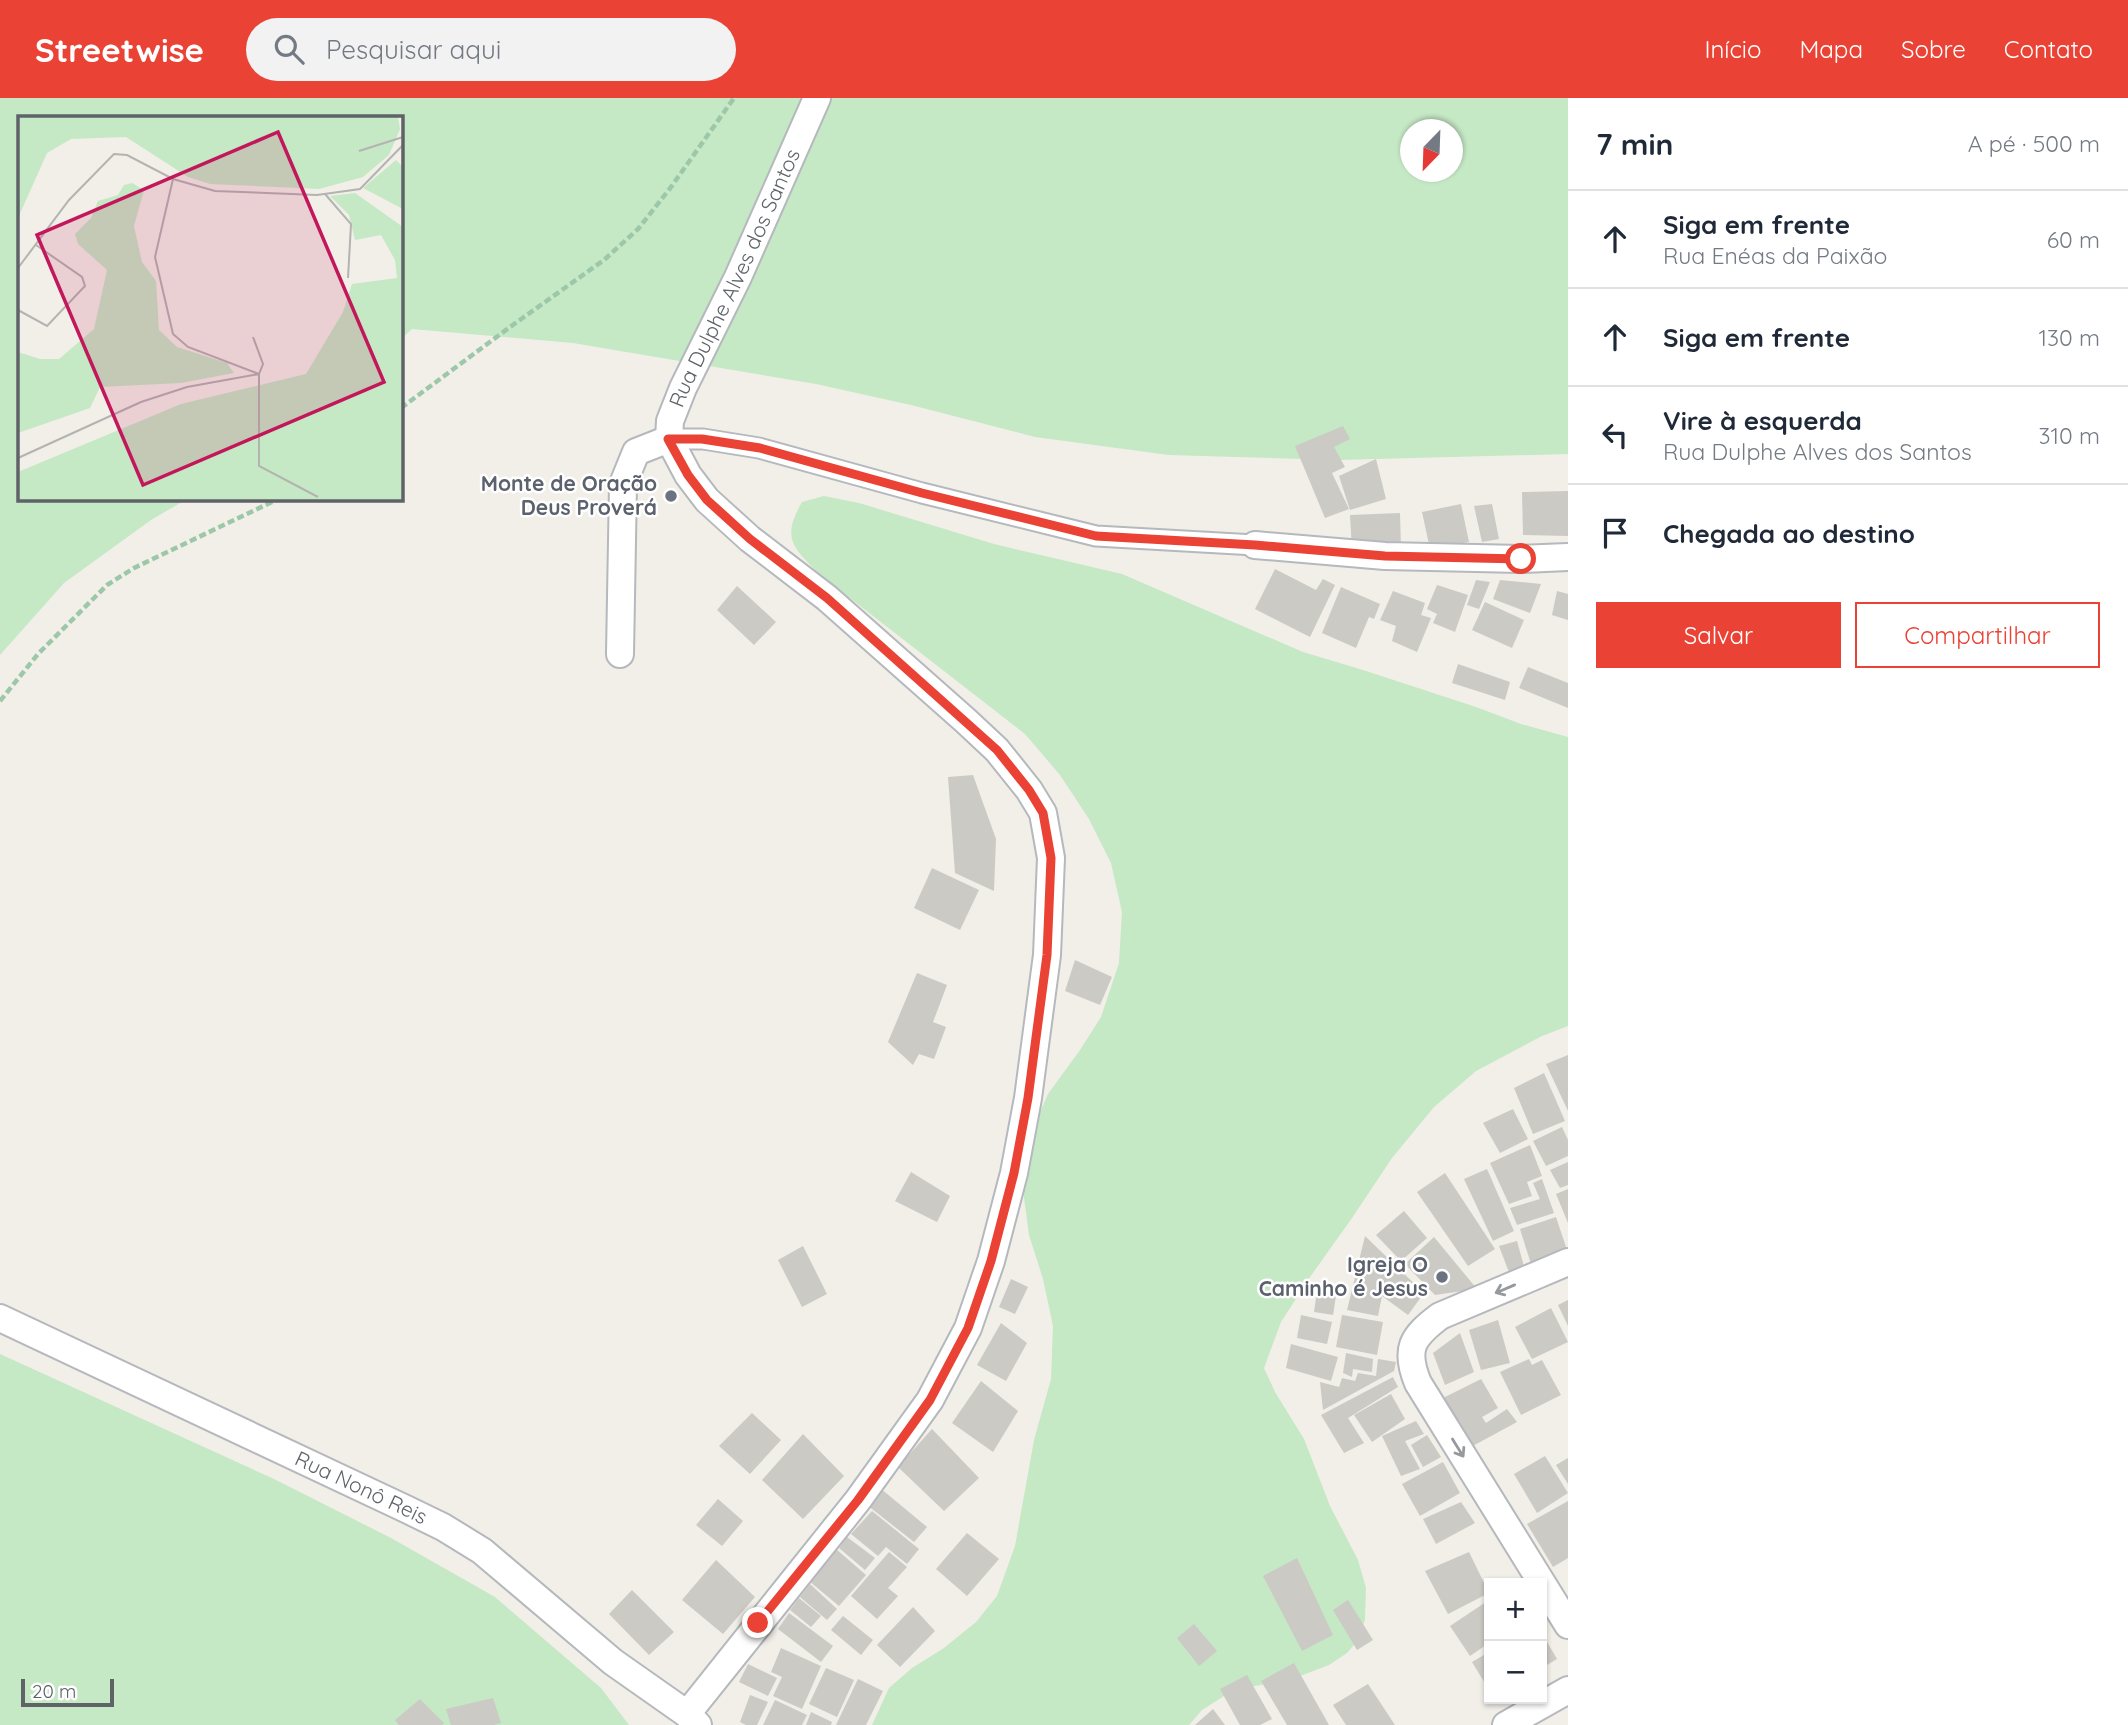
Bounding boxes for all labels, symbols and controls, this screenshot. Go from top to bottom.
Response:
search box [246,18,736,81]
text: Streetwise [35,29,204,70]
icon: search [270,30,308,68]
text: Pesquisar aqui [326,33,501,66]
text: Início [1704,34,1761,64]
text: Mapa [1799,34,1863,64]
text: Sobre [1901,34,1966,64]
text: Contato [2004,34,2093,64]
inset map [18,116,402,500]
north arrow [1400,119,1463,182]
text: 7 min [1596,125,1674,163]
text: A pé · 500 m [1968,129,2100,158]
street label: Rua Dulphe Alves dos Santos [663,145,805,411]
text: Siga em frente [1663,208,1850,241]
icon: ahead [1596,220,1634,258]
text: 60 m [2047,225,2100,254]
text: Rua Enéas da Paixão [1663,241,1888,270]
icon: ahead [1596,318,1634,356]
text: Siga em frente [1663,321,1850,354]
text: 130 m [2038,323,2100,352]
text: Vire à esquerda [1663,404,1862,437]
icon: left [1596,416,1634,454]
text: 310 m [2038,421,2100,450]
text: Rua Dulphe Alves dos Santos [1663,437,1972,466]
place label: Monte de Oração Deus Proverá [481,470,657,520]
marker: Monte de Oração Deus Proverá [663,488,679,504]
icon: arrive [1596,514,1634,552]
text: Chegada ao destino [1663,517,1915,550]
route start [1505,543,1536,574]
button: Salvar [1596,602,1841,668]
button: Compartilhar [1855,602,2100,668]
place label: Igreja O Caminho é Jesus [1259,1251,1428,1301]
marker: Igreja O Caminho é Jesus [1434,1269,1450,1285]
one-way arrow [1495,1283,1516,1296]
one-way arrow [1451,1438,1465,1458]
street label: Rua Nonô Reis [291,1445,432,1529]
map controls [1484,1578,1547,1704]
button: + [1484,1578,1547,1641]
route end [742,1607,773,1638]
button: − [1484,1641,1547,1704]
scale bar [21,1676,114,1708]
text: 20 m [32,1679,76,1703]

